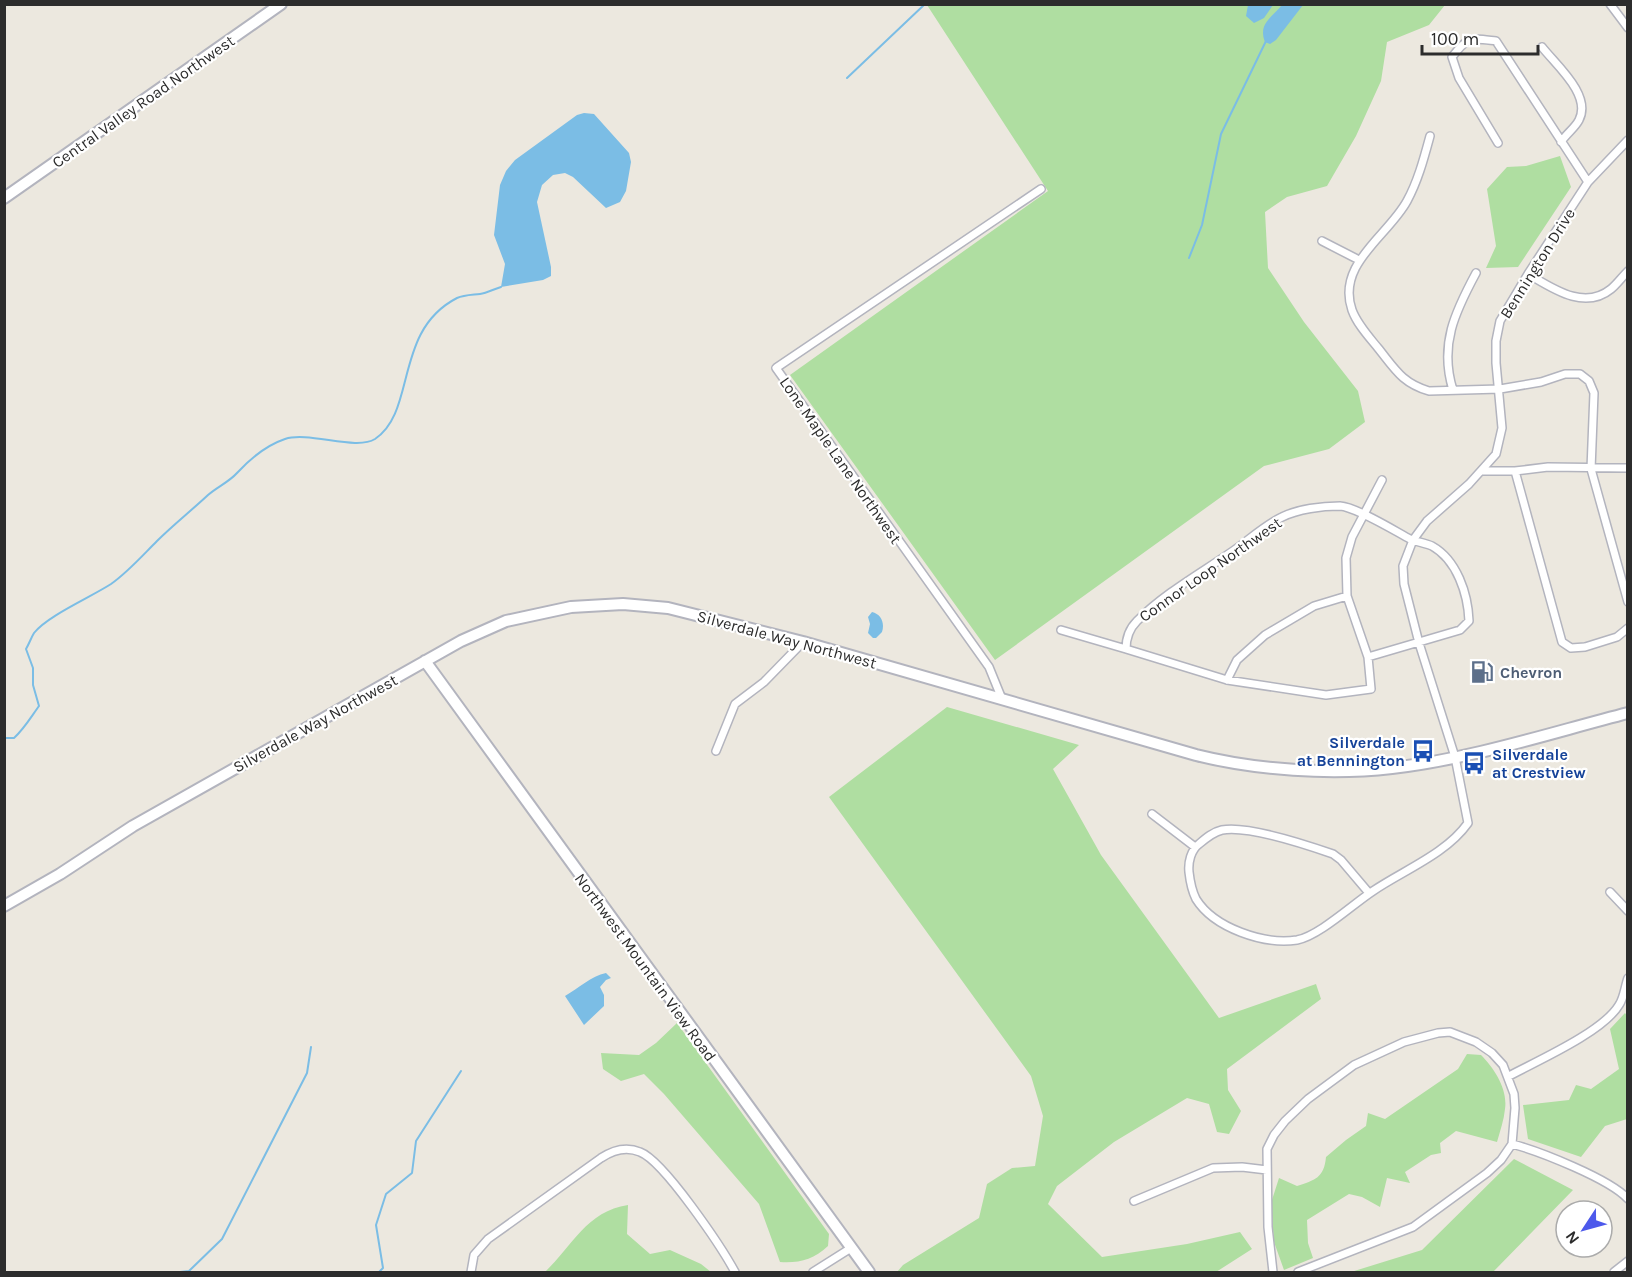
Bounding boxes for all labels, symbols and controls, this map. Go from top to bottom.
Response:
scale bar [1422,18,1538,56]
text: 100 m [1431,28,1479,50]
street label: Central Valley Road Northwest [48,31,238,172]
street label: Bennington Drive [1496,205,1579,322]
street label: Lone Maple Lane Northwest [776,373,906,547]
street label: Connor Loop Northwest [1135,513,1285,626]
street label: Silverdale Way Northwest [695,606,879,673]
fuel station icon: Chevron [1469,659,1495,685]
place label: Chevron [1500,663,1562,682]
street label: Silverdale Way Northwest [230,670,401,777]
place label: Silverdale at Bennington [1297,733,1405,770]
bus stop icon: Silverdale at Bennington [1410,738,1436,764]
place label: Silverdale at Crestview [1492,745,1586,782]
bus stop icon: Silverdale at Crestview [1461,750,1487,776]
street label: Northwest Mountain View Road [571,869,720,1065]
north arrow [1554,1199,1614,1259]
text: N [1561,1227,1583,1248]

